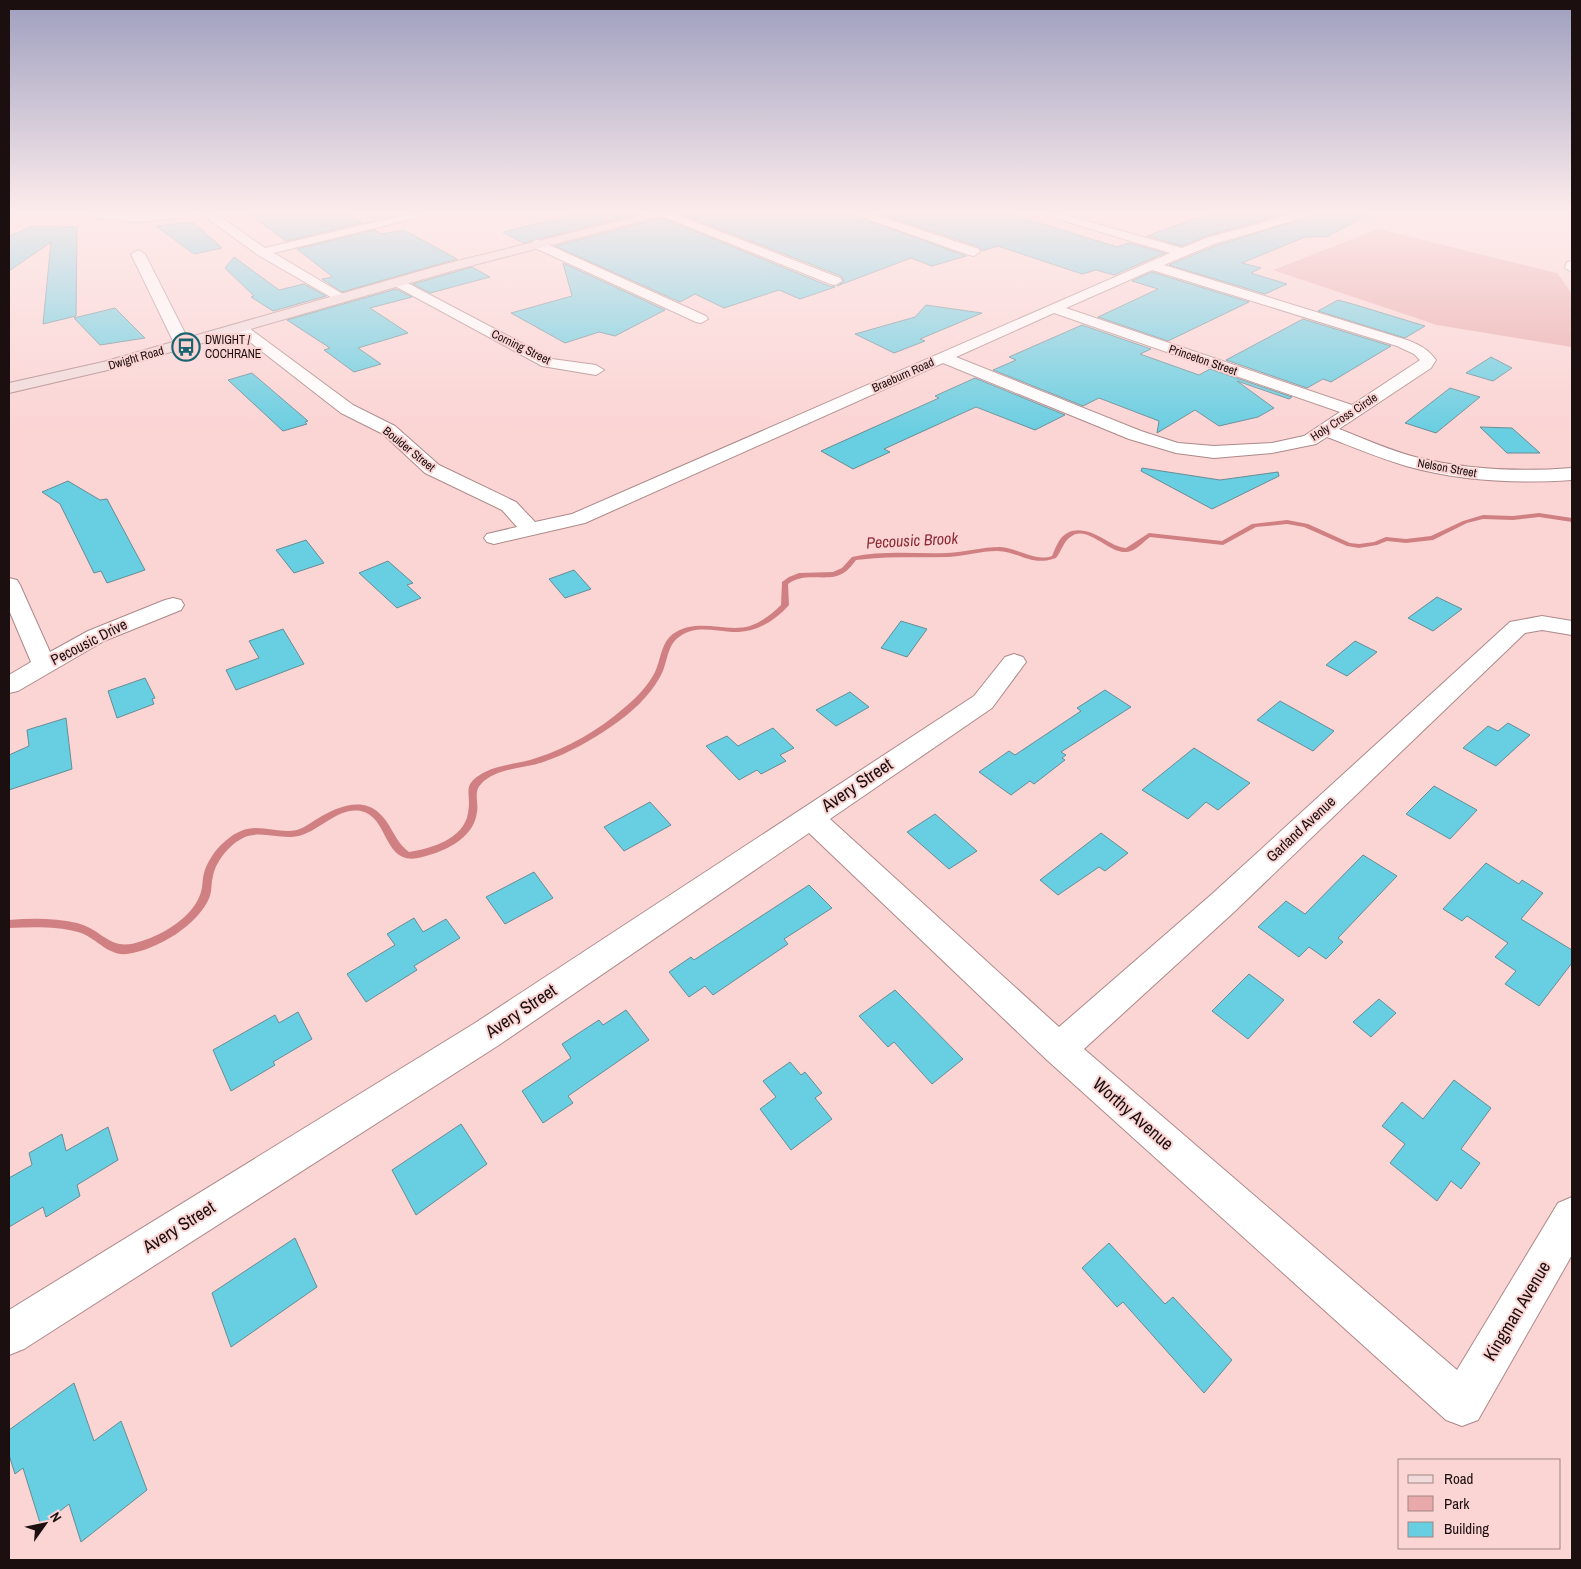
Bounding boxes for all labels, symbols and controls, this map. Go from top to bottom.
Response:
street label: Corning Street [489,326,554,368]
bus stop icon: DWIGHT / COCHRANE [171,332,201,362]
place label: DWIGHT / COCHRANE [205,332,261,362]
street label: Princeton Street [1167,341,1239,379]
street label: Dwight Road [106,342,166,374]
street label: Braeburn Road [869,354,937,396]
street label: Holy Cross Circle [1308,389,1380,445]
street label: Boulder Street [380,423,439,475]
street label: Nelson Street [1416,455,1478,481]
water label: Pecousic Brook [866,527,959,553]
street label: Pecousic Drive [47,613,131,670]
street label: Avery Street [815,752,897,818]
street label: Garland Avenue [1261,791,1340,866]
street label: Avery Street [479,978,561,1044]
street label: Worthy Avenue [1088,1072,1179,1156]
street label: Avery Street [137,1195,220,1259]
street label: Kingman Avenue [1477,1256,1556,1365]
legend [1398,1459,1561,1549]
text: Road [1444,1468,1473,1489]
text: Park [1444,1493,1470,1514]
north arrow [20,1499,70,1549]
text: N [46,1509,66,1525]
text: Building [1444,1518,1489,1539]

